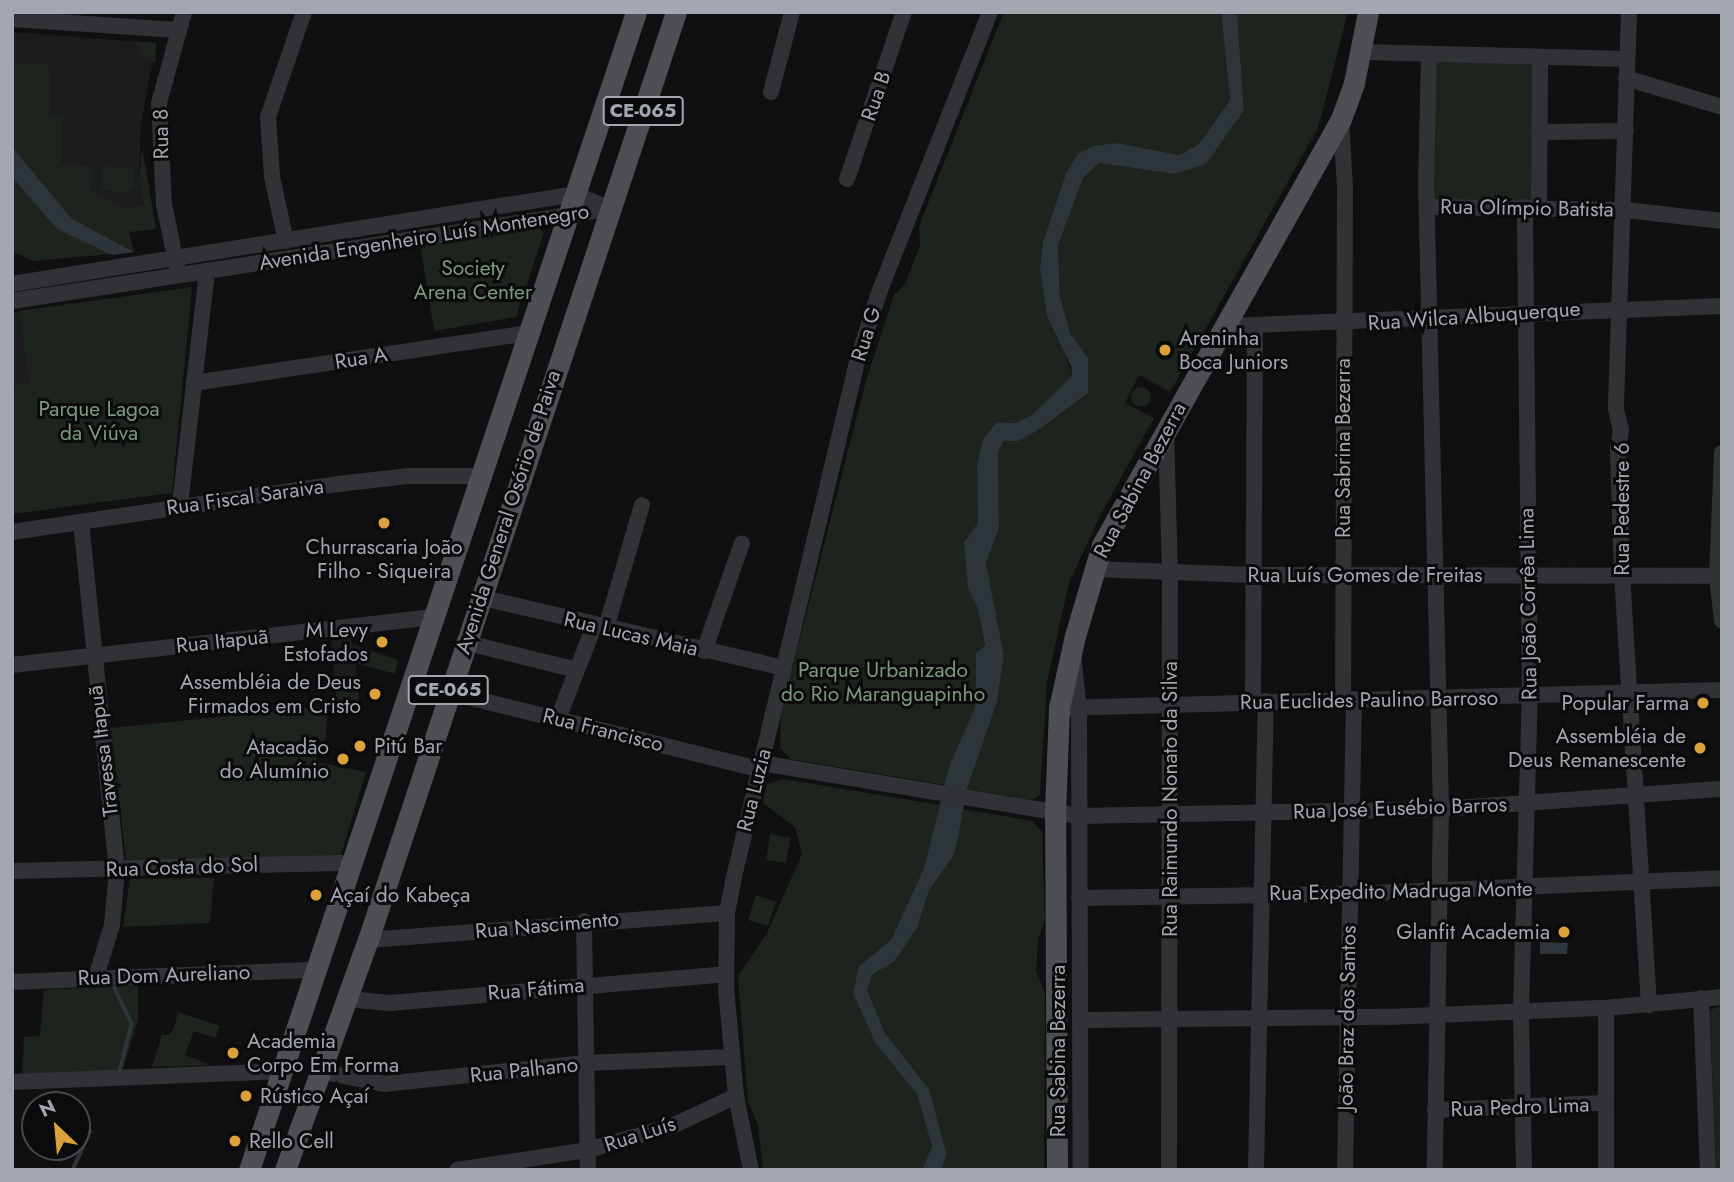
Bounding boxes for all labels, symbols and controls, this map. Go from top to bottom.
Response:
street label: Rua B [856,68,896,124]
road number: CE-065 [601,96,685,127]
street label: Rua 8 [148,108,174,160]
street label: Rua Olímpio Batista [1440,194,1614,222]
street label: Avenida Engenheiro Luís Montenegro [257,198,591,276]
park label: Society Arena Center [414,255,532,305]
street label: Rua Wilca Albuquerque [1367,296,1581,336]
street label: Rua G [846,304,886,364]
place label: Areninha Boca Juniors [1179,325,1288,375]
street label: Rua A [333,341,389,375]
marker: Areninha Boca Juniors [1157,342,1173,358]
street label: Rua Sabrina Bezerra [1330,358,1356,538]
street label: Avenida General Osório de Paiva [450,367,566,657]
park label: Parque Lagoa da Viúva [38,396,160,446]
street label: Rua Sabina Bezerra [1088,398,1192,562]
street label: Rua Pedestre 6 [1609,442,1635,576]
street label: Rua Fiscal Saraiva [165,473,325,521]
street label: Rua João Corrêa Lima [1514,508,1542,700]
marker: Churrascaria João Filho - Siqueira [376,515,392,531]
place label: Churrascaria João Filho - Siqueira [306,534,462,584]
street label: Rua Luís Gomes de Freitas [1247,562,1483,588]
street label: Rua Lucas Maia [562,606,700,662]
place label: M Levy Estofados [283,617,368,667]
street label: Rua Itapuã [175,624,269,658]
marker: M Levy Estofados [374,634,390,650]
park label: Parque Urbanizado do Rio Maranguapinho [781,657,985,707]
street label: Rua Raimundo Nonato da Silva [1157,661,1183,937]
place label: Assembléia de Deus Firmados em Cristo [180,669,361,719]
road number: CE-065 [406,674,490,706]
street label: Travessa Itapuã [82,684,124,818]
street label: Rua Euclides Paulino Barroso [1240,685,1498,715]
marker: Assembléia de Deus Firmados em Cristo [367,686,383,702]
place label: Popular Farma [1562,690,1689,716]
marker: Popular Farma [1695,695,1711,711]
street label: Rua Francisco [540,703,666,757]
place label: Assembléia de Deus Remanescente [1508,723,1686,773]
place label: Pitú Bar [374,733,442,759]
place label: Atacadão do Alumínio [220,734,329,784]
marker: Pitú Bar [352,738,368,754]
marker: Assembléia de Deus Remanescente [1692,740,1708,756]
street label: Rua Luzia [732,746,776,834]
marker: Atacadão do Alumínio [335,751,351,767]
street label: Rua José Eusébio Barros [1293,792,1507,824]
street label: Rua Costa do Sol [105,852,259,882]
street label: Rua Expedito Madruga Monte [1269,876,1533,906]
place label: Açaí do Kabeça [330,882,470,908]
marker: Açaí do Kabeça [308,887,324,903]
street label: Rua Nascimento [474,906,620,944]
place label: Glanfit Academia [1396,919,1550,945]
marker: Glanfit Academia [1556,924,1572,940]
street label: João Braz dos Santos [1333,925,1361,1111]
street label: Rua Dom Aureliano [77,959,251,991]
street label: Rua Sabina Bezerra [1045,965,1071,1137]
street label: Rua Fátima [487,972,585,1006]
place label: Academia Corpo Em Forma [247,1028,399,1078]
marker: Academia Corpo Em Forma [225,1045,241,1061]
street label: Rua Palhano [469,1052,579,1088]
place label: Rústico Açaí [260,1083,369,1109]
marker: Rústico Açaí [238,1088,254,1104]
north arrow [21,1091,91,1161]
street label: Rua Pedro Lima [1450,1092,1590,1122]
text: N [35,1093,60,1124]
street label: Rua Luís [601,1111,679,1157]
place label: Rello Cell [249,1128,334,1154]
marker: Rello Cell [227,1133,243,1149]

